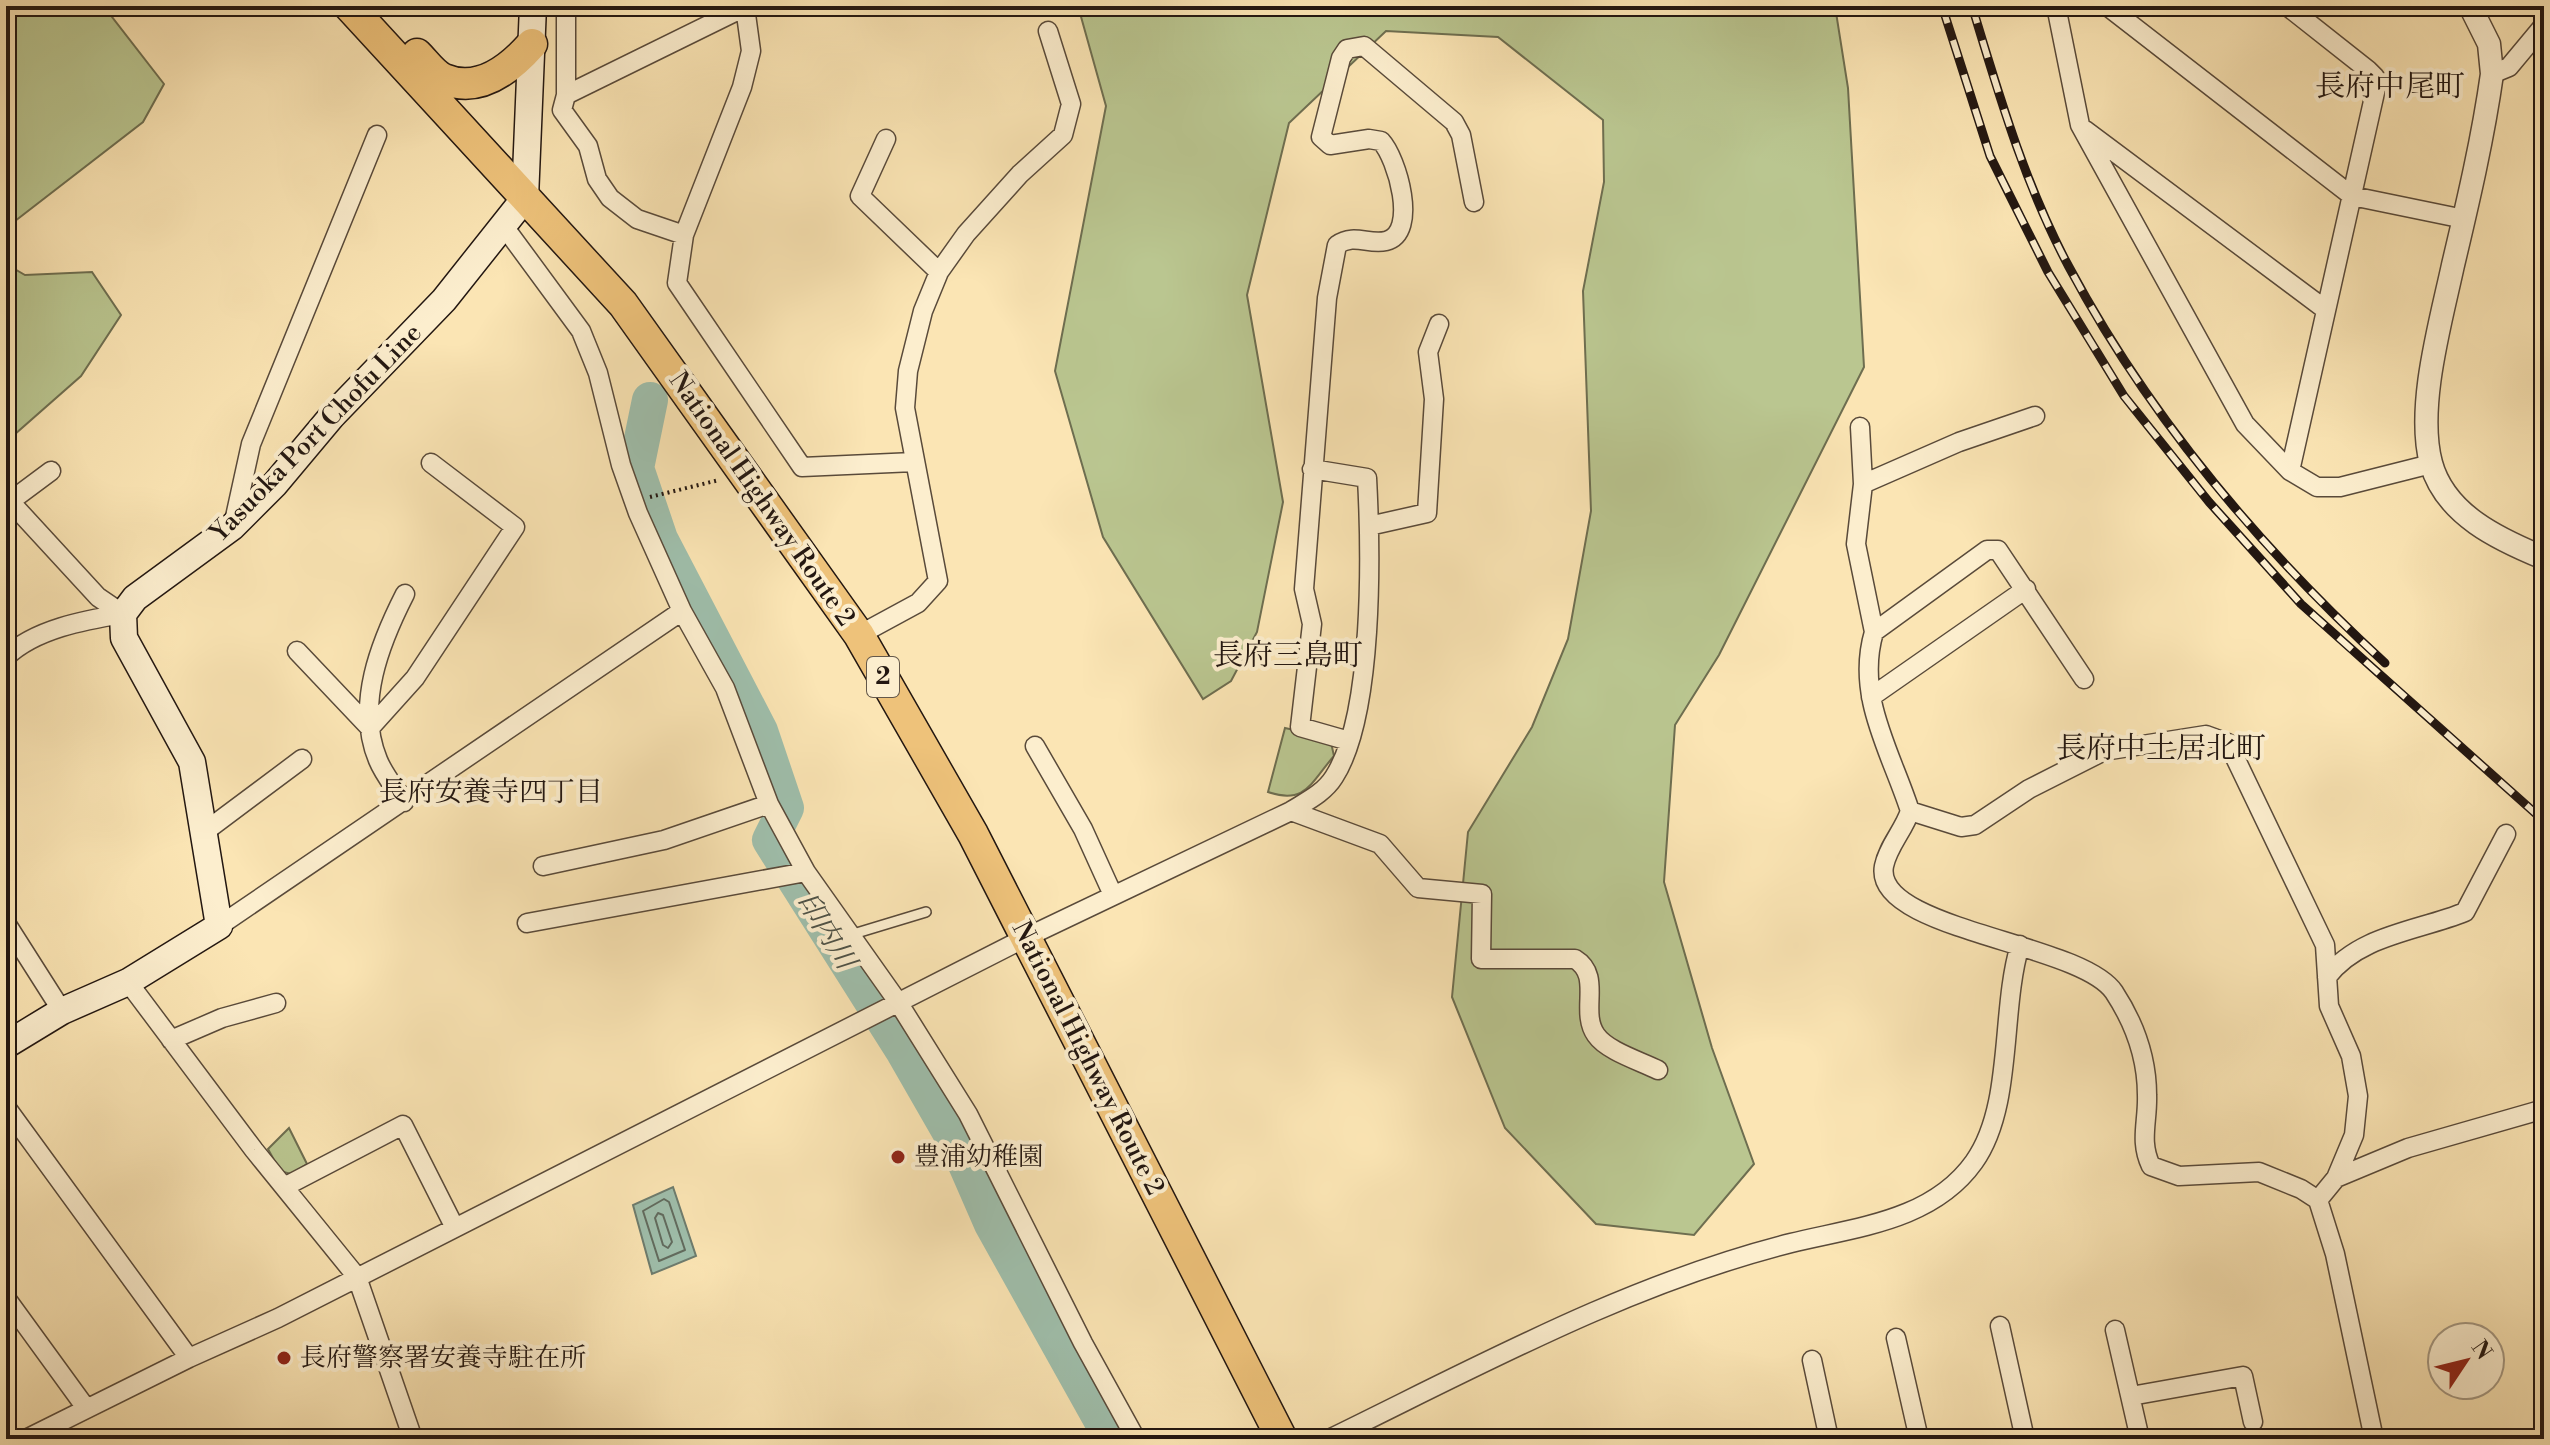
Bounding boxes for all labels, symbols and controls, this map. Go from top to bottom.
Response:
district label: 長府中尾町 [2315,68,2465,106]
street label: Yasuoka Port Chofu Line [202,317,429,550]
street label: National Highway Route 2 [662,366,862,632]
district label: 長府三島町 [1213,637,1363,675]
road number: 2 [867,657,899,697]
district label: 長府中土居北町 [2056,730,2266,768]
district label: 長府安養寺四丁目 [379,775,603,810]
water label: 印内川 [789,886,865,978]
street label: National Highway Route 2 [1005,916,1171,1200]
place label: 豊浦幼稚園 [914,1141,1044,1173]
marker: 豊浦幼稚園 [889,1148,907,1166]
north arrow [2426,1321,2506,1401]
text: N [2465,1336,2498,1366]
place label: 長府警察署安養寺駐在所 [300,1342,586,1374]
marker: 長府警察署安養寺駐在所 [275,1349,293,1367]

